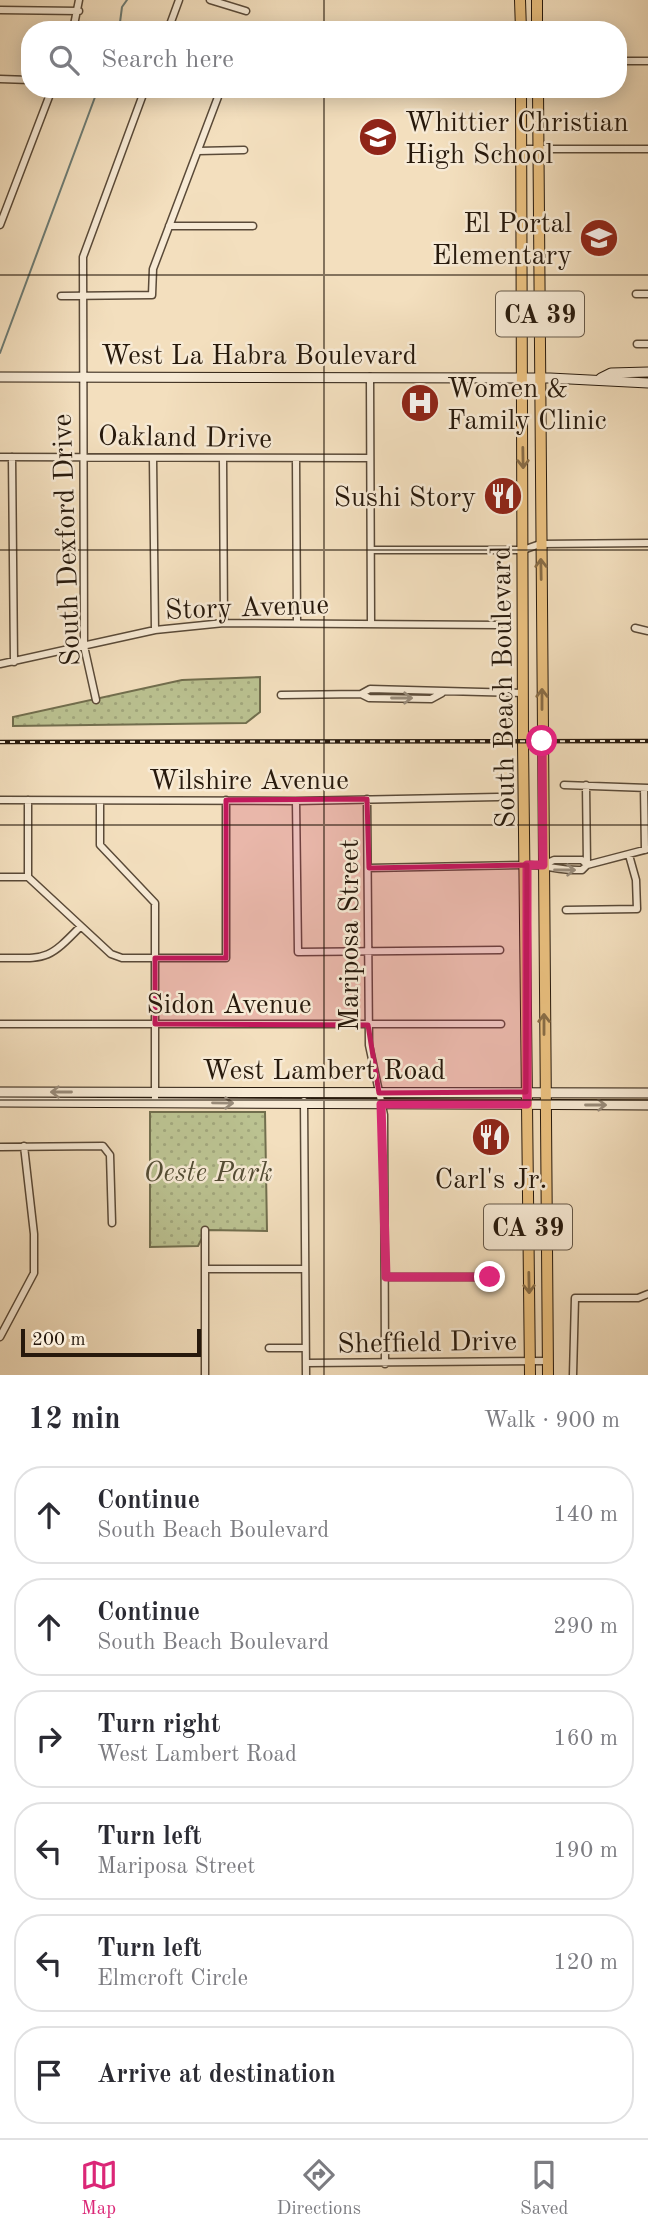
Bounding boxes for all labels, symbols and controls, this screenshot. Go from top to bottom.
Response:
search box [21,21,627,98]
icon: search [45,41,83,79]
text: Search here [101,47,234,73]
place label: Whittier Christian High School [405,110,629,170]
school or university icon: Whittier Christian High School [357,116,399,158]
place label: El Portal Elementary [432,211,572,271]
school or university icon: El Portal Elementary [578,217,620,259]
road number: CA 39 [496,292,584,336]
street label: West La Habra Boulevard [101,343,417,371]
place label: Women & Family Clinic [447,376,607,436]
hospital icon: Women & Family Clinic [399,382,441,424]
street label: South Dexford Drive [50,413,86,667]
street label: Oakland Drive [98,423,272,455]
one-way arrow [516,446,530,469]
restaurant icon: Sushi Story [482,475,524,517]
place label: Sushi Story [334,485,476,513]
street label: South Beach Boulevard [489,545,521,829]
one-way arrow [534,558,548,581]
street label: Story Avenue [165,592,330,626]
one-way arrow [535,688,549,711]
one-way arrow [390,692,413,705]
route start [526,725,557,756]
street label: Wilshire Avenue [149,768,349,796]
street label: Mariposa Street [337,839,365,1031]
one-way arrow [554,863,577,877]
street label: Sidon Avenue [146,992,312,1020]
one-way arrow [537,1013,551,1036]
street label: West Lambert Road [202,1058,446,1086]
one-way arrow [49,1085,72,1099]
one-way arrow [212,1096,235,1110]
one-way arrow [584,1098,607,1112]
restaurant icon: Carl's Jr. [470,1116,512,1158]
park label: Oeste Park [143,1160,273,1188]
place label: Carl's Jr. [435,1167,547,1195]
road number: CA 39 [484,1204,572,1250]
route end [474,1261,505,1292]
one-way arrow [522,1271,536,1294]
scale bar [21,1326,201,1358]
street label: Sheffield Drive [337,1328,517,1360]
text: 200 m [32,1331,85,1350]
text: 12 min [28,1405,121,1435]
text: Walk · 900 m [484,1409,620,1432]
text: Continue [97,1488,200,1514]
icon: ahead [30,1496,68,1534]
text: 140 m [553,1503,618,1526]
text: South Beach Boulevard [97,1519,329,1542]
text: Continue [97,1600,200,1626]
icon: ahead [30,1608,68,1646]
text: 290 m [553,1615,618,1638]
text: South Beach Boulevard [97,1631,329,1654]
text: Turn right [97,1712,220,1738]
icon: right [30,1720,68,1758]
text: 160 m [553,1727,618,1750]
text: West Lambert Road [97,1743,297,1766]
text: Turn left [97,1824,202,1850]
icon: left [30,1832,68,1870]
text: 190 m [553,1839,618,1862]
text: Mariposa Street [97,1855,255,1878]
text: Turn left [97,1936,202,1962]
icon: left [30,1944,68,1982]
text: 120 m [553,1951,618,1974]
text: Elmcroft Circle [97,1967,248,1990]
icon: arrive [30,2056,68,2094]
text: Arrive at destination [97,2062,336,2088]
tab: Map [80,2156,118,2221]
tab: Directions [277,2156,361,2221]
tab: Saved [520,2156,568,2221]

